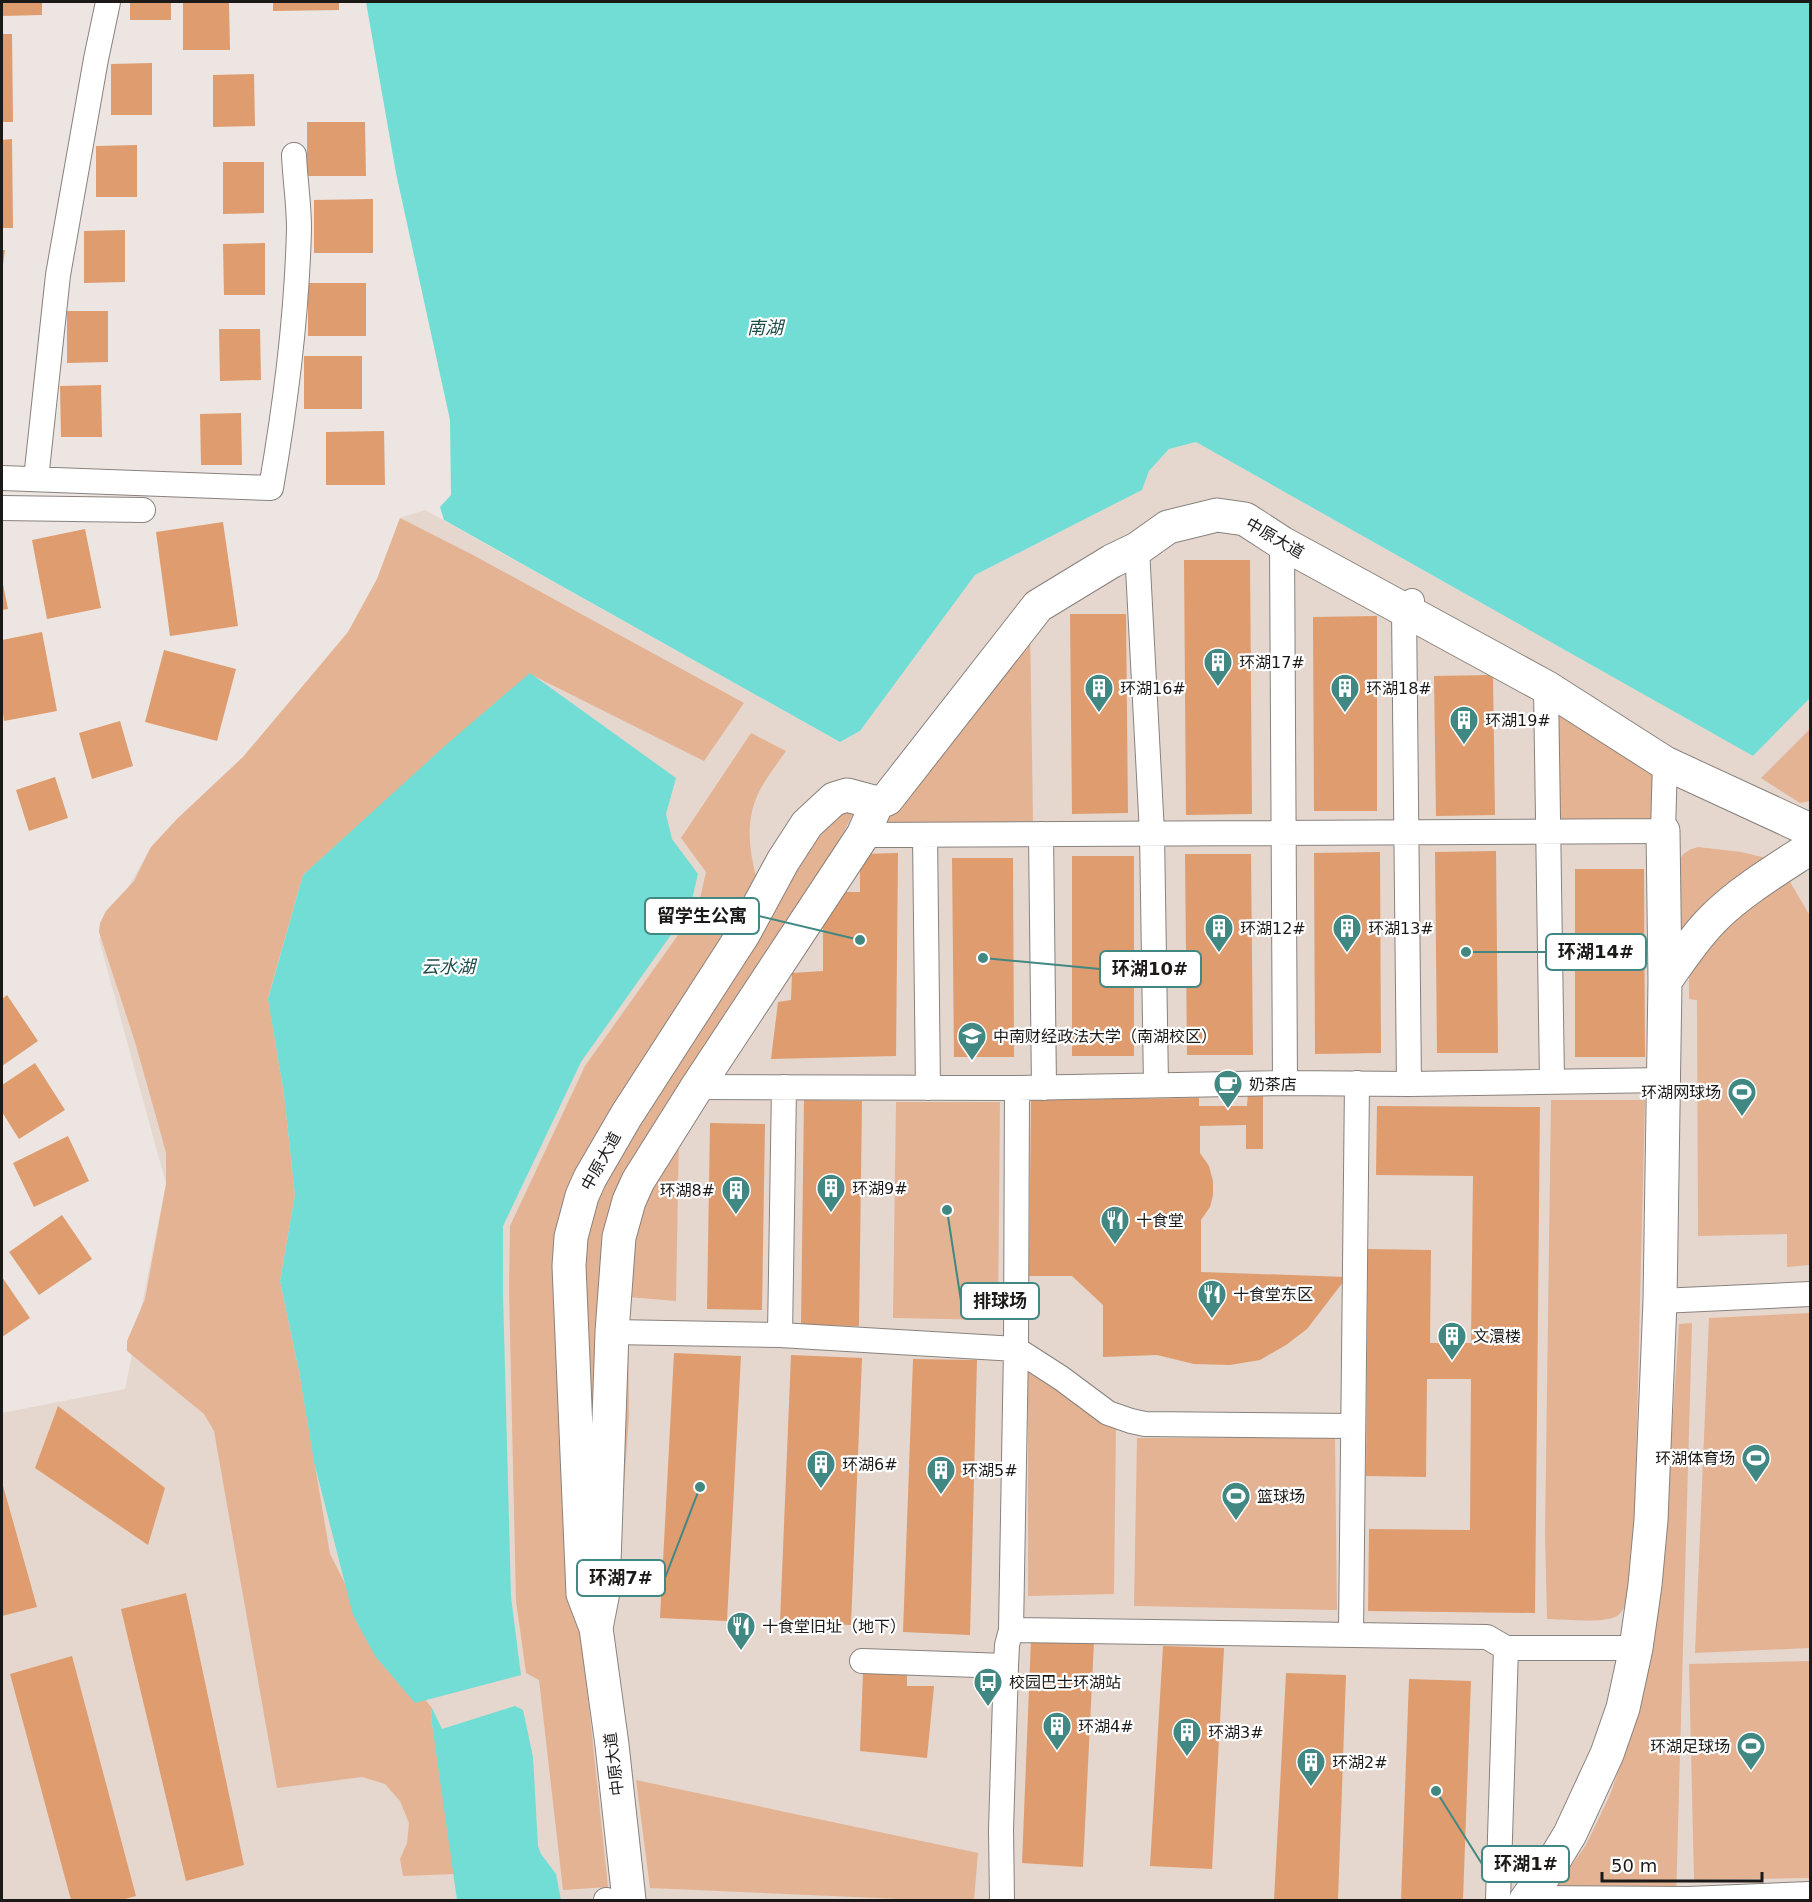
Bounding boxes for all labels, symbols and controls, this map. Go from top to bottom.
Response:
water label: 南湖 [747,317,786,338]
street label: 中原大道 [1243,514,1307,562]
building icon: 环湖17# [1202,646,1234,688]
place label: 环湖17# [1239,653,1305,672]
building icon: 环湖16# [1083,672,1115,714]
building icon: 环湖18# [1329,672,1361,714]
place label: 环湖16# [1120,679,1186,698]
place label: 环湖18# [1366,679,1432,698]
building icon: 环湖19# [1448,704,1480,746]
place label: 环湖19# [1485,711,1551,730]
callout: 留学生公寓 [645,898,759,934]
text: 留学生公寓 [657,905,747,926]
building icon: 环湖12# [1203,912,1235,954]
building icon: 环湖13# [1331,912,1363,954]
place label: 环湖12# [1240,919,1306,938]
place label: 环湖13# [1368,919,1434,938]
callout: 环湖14# [1546,934,1646,970]
text: 环湖14# [1558,941,1634,962]
callout: 环湖10# [1100,951,1201,987]
water label: 云水湖 [421,956,478,977]
text: 环湖10# [1112,958,1188,979]
school or university icon: 中南财经政法大学（南湖校区） [956,1020,988,1062]
place label: 中南财经政法大学（南湖校区） [993,1027,1217,1046]
cafe icon: 奶茶店 [1212,1068,1244,1110]
place label: 奶茶店 [1249,1075,1297,1094]
sports icon: 环湖网球场 [1726,1076,1758,1118]
place label: 环湖网球场 [1641,1083,1721,1102]
street label: 中原大道 [577,1128,625,1194]
building icon: 环湖9# [815,1172,847,1214]
building icon: 环湖8# [720,1174,752,1216]
place label: 环湖9# [852,1179,908,1198]
place label: 环湖8# [659,1181,715,1200]
restaurant icon: 十食堂 [1099,1204,1131,1246]
place label: 十食堂 [1136,1211,1184,1230]
restaurant icon: 十食堂东区 [1196,1278,1228,1320]
callout: 排球场 [961,1283,1039,1319]
place label: 十食堂东区 [1233,1285,1313,1304]
text: 排球场 [973,1290,1027,1311]
building icon: 文澴楼 [1436,1320,1468,1362]
place label: 文澴楼 [1473,1327,1521,1346]
sports icon: 环湖体育场 [1740,1442,1772,1484]
building icon: 环湖6# [805,1448,837,1490]
place label: 环湖体育场 [1655,1449,1735,1468]
building icon: 环湖5# [925,1454,957,1496]
place label: 环湖6# [842,1455,898,1474]
place label: 环湖5# [962,1461,1018,1480]
sports icon: 篮球场 [1220,1480,1252,1522]
place label: 篮球场 [1257,1487,1305,1506]
callout: 环湖7# [577,1560,665,1596]
text: 环湖7# [589,1567,653,1588]
restaurant icon: 十食堂旧址（地下） [725,1610,757,1652]
place label: 十食堂旧址（地下） [762,1617,906,1636]
bus stop icon: 校园巴士环湖站 [972,1666,1004,1708]
place label: 校园巴士环湖站 [1009,1673,1121,1692]
building icon: 环湖4# [1041,1710,1073,1752]
building icon: 环湖3# [1171,1716,1203,1758]
place label: 环湖4# [1078,1717,1134,1736]
place label: 环湖3# [1208,1723,1264,1742]
sports icon: 环湖足球场 [1735,1730,1767,1772]
street label: 中原大道 [601,1731,627,1797]
place label: 环湖足球场 [1650,1737,1730,1756]
building icon: 环湖2# [1295,1746,1327,1788]
place label: 环湖2# [1332,1753,1388,1772]
scale bar [1602,1845,1762,1883]
callout: 环湖1# [1482,1846,1569,1882]
text: 环湖1# [1494,1853,1558,1874]
text: 50 m [1611,1855,1657,1876]

